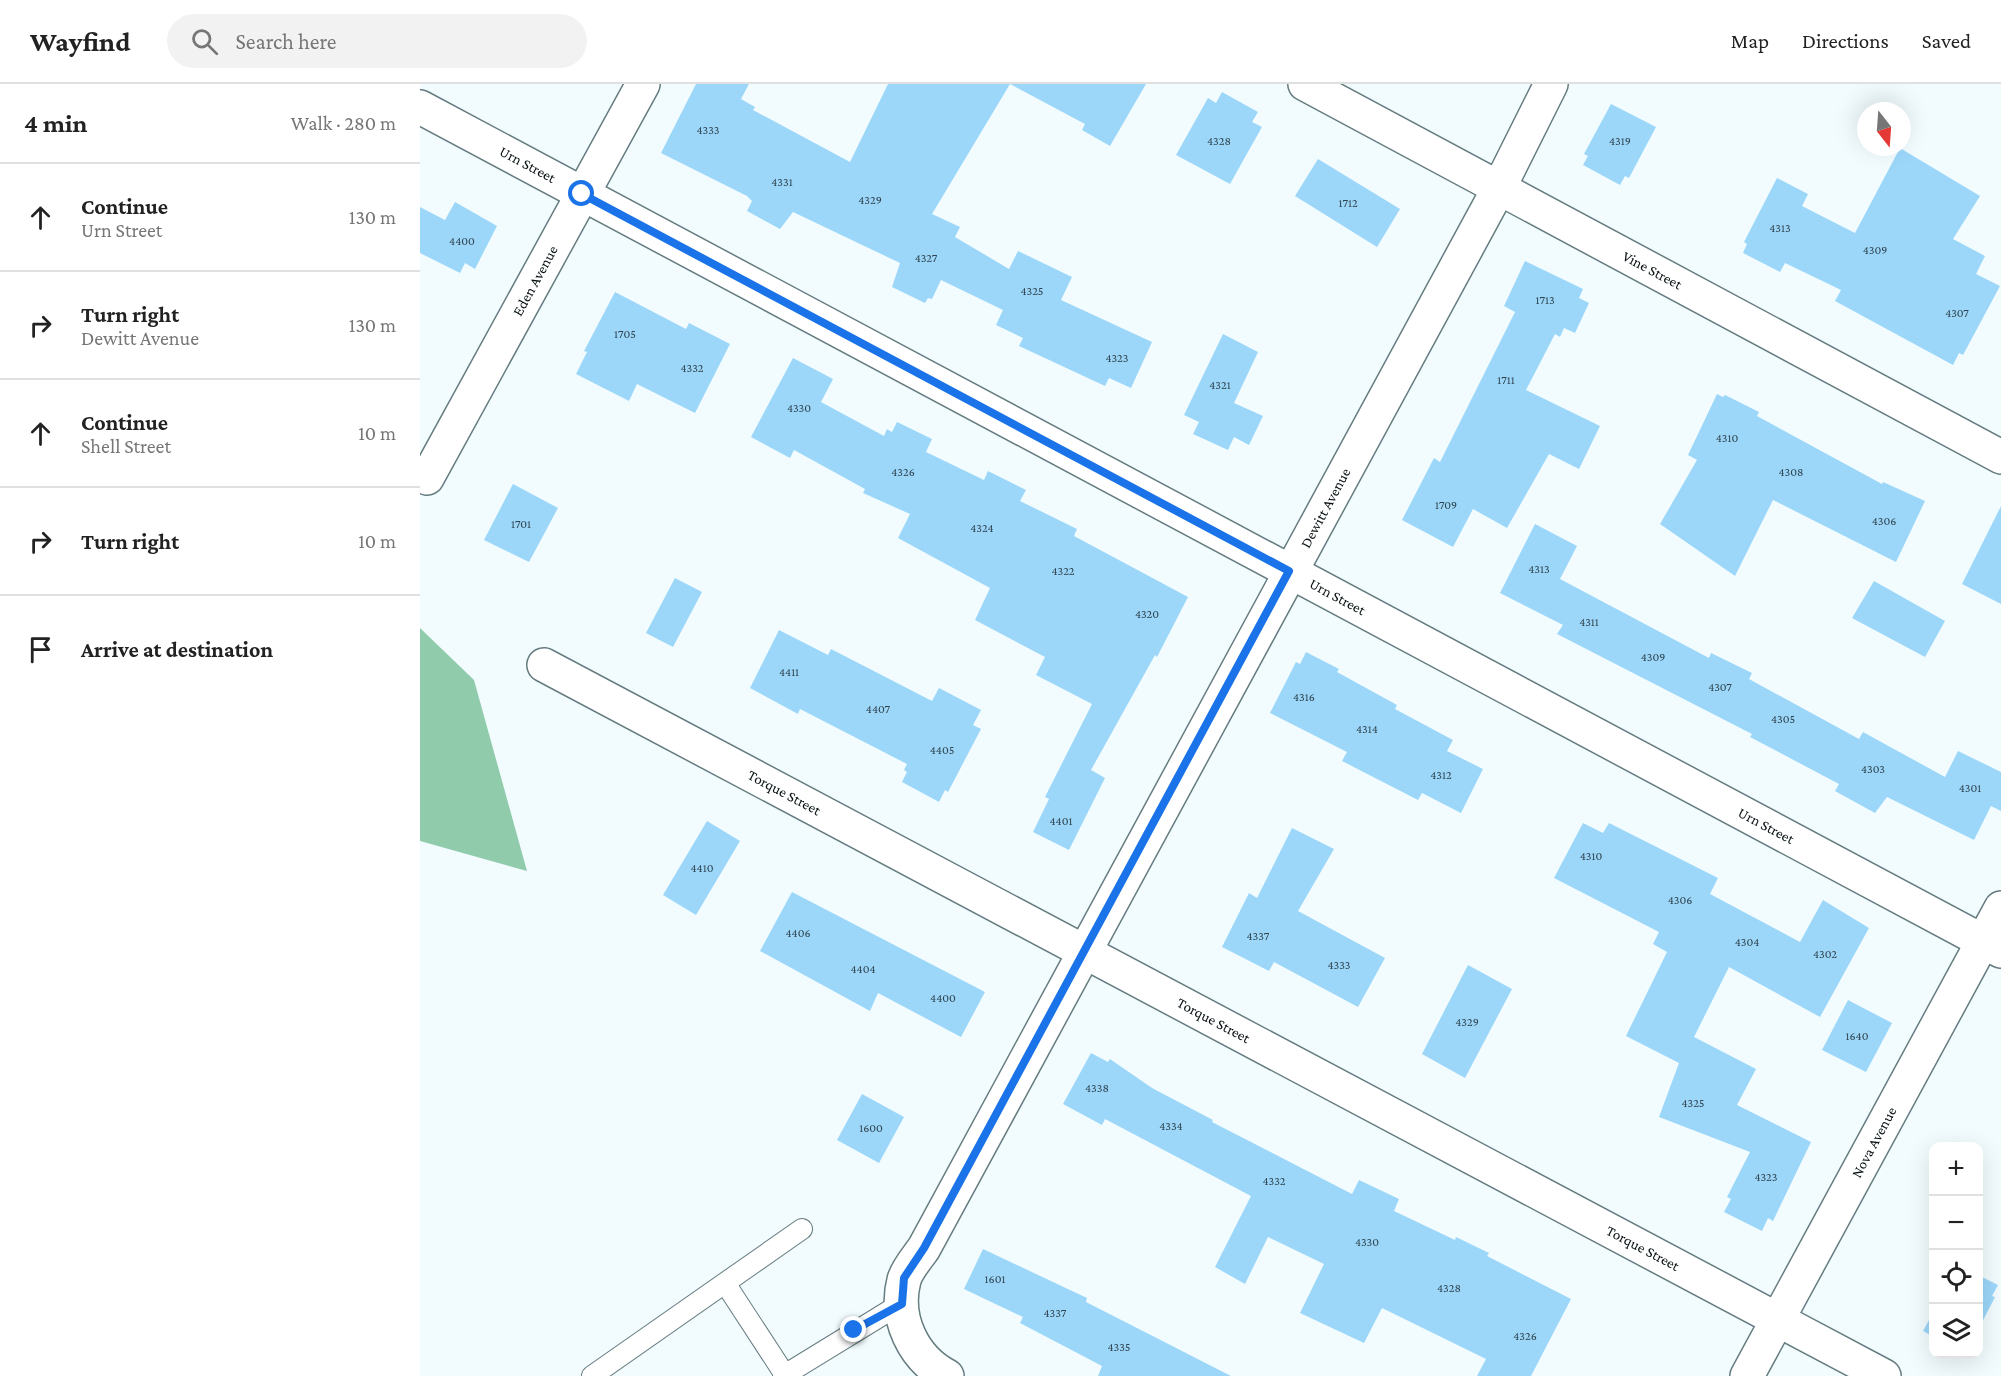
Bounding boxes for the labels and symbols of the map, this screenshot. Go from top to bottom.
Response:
north arrow [1857,102,1911,156]
house number: 4333 [697,123,720,137]
house number: 4328 [1207,134,1231,148]
house number: 4319 [1609,134,1631,148]
street label: Urn Street [497,143,559,186]
house number: 4331 [771,175,793,189]
route start [568,180,594,206]
house number: 4329 [858,193,882,207]
house number: 1712 [1338,196,1358,210]
house number: 4313 [1769,221,1791,235]
house number: 4400 [449,234,475,248]
street label: Eden Avenue [509,242,561,319]
house number: 4309 [1863,243,1887,257]
street label: Vine Street [1620,248,1686,293]
house number: 4327 [915,251,938,265]
house number: 4325 [1020,284,1044,298]
house number: 1713 [1535,293,1555,307]
house number: 4307 [1945,306,1969,320]
house number: 1705 [614,327,636,341]
house number: 4323 [1105,351,1129,365]
house number: 4332 [680,361,704,375]
house number: 1711 [1497,373,1515,387]
house number: 4321 [1209,378,1231,392]
house number: 4330 [787,401,811,415]
house number: 4310 [1716,431,1738,445]
house number: 4326 [891,465,915,479]
street label: Dewitt Avenue [1297,465,1354,551]
house number: 4308 [1779,465,1803,479]
house number: 1709 [1435,498,1457,512]
house number: 4306 [1872,514,1896,528]
house number: 1701 [511,517,531,531]
house number: 4324 [970,521,994,535]
house number: 4313 [1528,562,1550,576]
house number: 4322 [1051,564,1075,578]
street label: Urn Street [1307,575,1369,619]
house number: 4320 [1135,607,1159,621]
house number: 4311 [1579,615,1599,629]
house number: 4309 [1641,650,1665,664]
house number: 4411 [779,665,799,679]
house number: 4307 [1708,680,1732,694]
house number: 4316 [1293,690,1315,704]
house number: 4407 [866,702,891,716]
house number: 4305 [1771,712,1795,726]
house number: 4314 [1356,722,1378,736]
house number: 4405 [930,743,954,757]
house number: 4303 [1861,762,1885,776]
street label: Torque Street [745,767,824,819]
house number: 4312 [1430,768,1452,782]
house number: 4301 [1959,781,1981,795]
street label: Urn Street [1735,804,1798,848]
house number: 4401 [1049,814,1073,828]
house number: 4310 [1580,849,1602,863]
house number: 4410 [690,861,714,875]
house number: 4306 [1668,893,1692,907]
house number: 4406 [785,926,811,940]
house number: 4337 [1247,929,1270,943]
house number: 4304 [1735,935,1759,949]
house number: 4302 [1813,947,1837,961]
house number: 4333 [1328,958,1351,972]
house number: 4404 [850,962,876,976]
house number: 4400 [930,991,956,1005]
street label: Torque Street [1174,994,1254,1047]
house number: 4329 [1455,1015,1479,1029]
house number: 1640 [1846,1029,1869,1043]
house number: 4338 [1085,1081,1109,1095]
house number: 4325 [1681,1096,1705,1110]
street label: Nova Avenue [1848,1104,1900,1180]
house number: 4334 [1159,1119,1183,1133]
house number: 1600 [859,1121,883,1135]
house number: 4323 [1754,1170,1778,1184]
house number: 4332 [1262,1174,1286,1188]
street label: Torque Street [1604,1222,1683,1274]
house number: 4330 [1355,1235,1379,1249]
house number: 1601 [985,1272,1005,1286]
house number: 4328 [1437,1281,1461,1295]
house number: 4337 [1044,1306,1067,1320]
route end [840,1316,866,1342]
house number: 4326 [1513,1329,1537,1343]
house number: 4335 [1107,1340,1131,1354]

